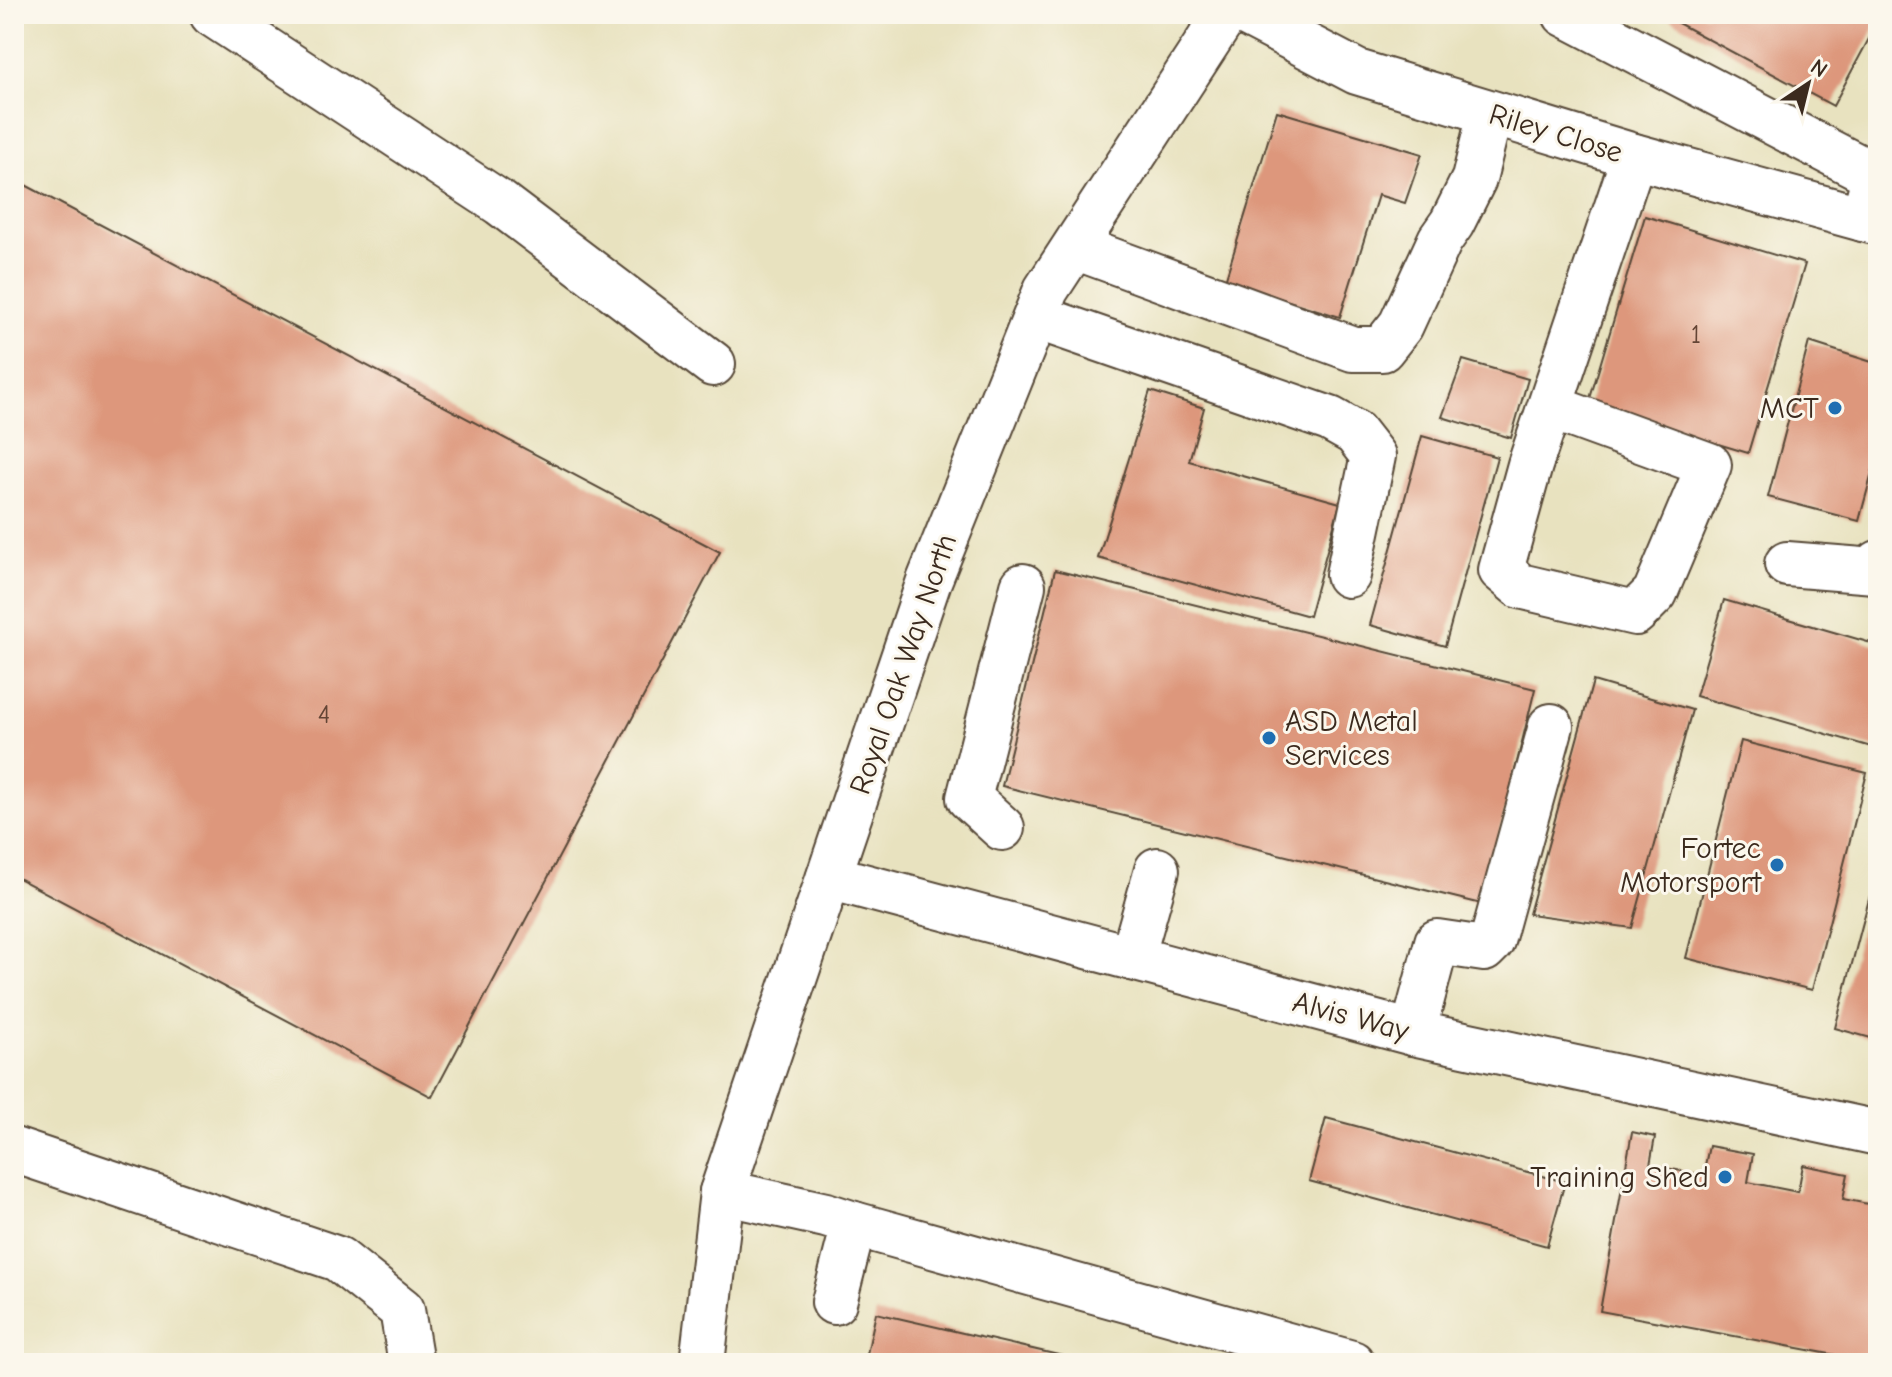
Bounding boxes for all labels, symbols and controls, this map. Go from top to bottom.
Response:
north arrow [1768,44,1848,124]
text: N [1806,54,1832,83]
street label: Riley Close [1485,97,1627,170]
house number: 1 [1691,320,1701,350]
place label: MCT [1760,391,1819,426]
marker: MCT [1826,399,1844,417]
street label: Royal Oak Way North [843,530,964,799]
house number: 4 [318,700,330,730]
place label: ASD Metal Services [1285,704,1418,773]
marker: ASD Metal Services [1260,729,1278,747]
place label: Fortec Motorsport [1620,831,1762,900]
marker: Fortec Motorsport [1768,856,1786,874]
street label: Alvis Way [1289,984,1413,1049]
place label: Training Shed [1530,1160,1709,1195]
marker: Training Shed [1716,1168,1734,1186]

